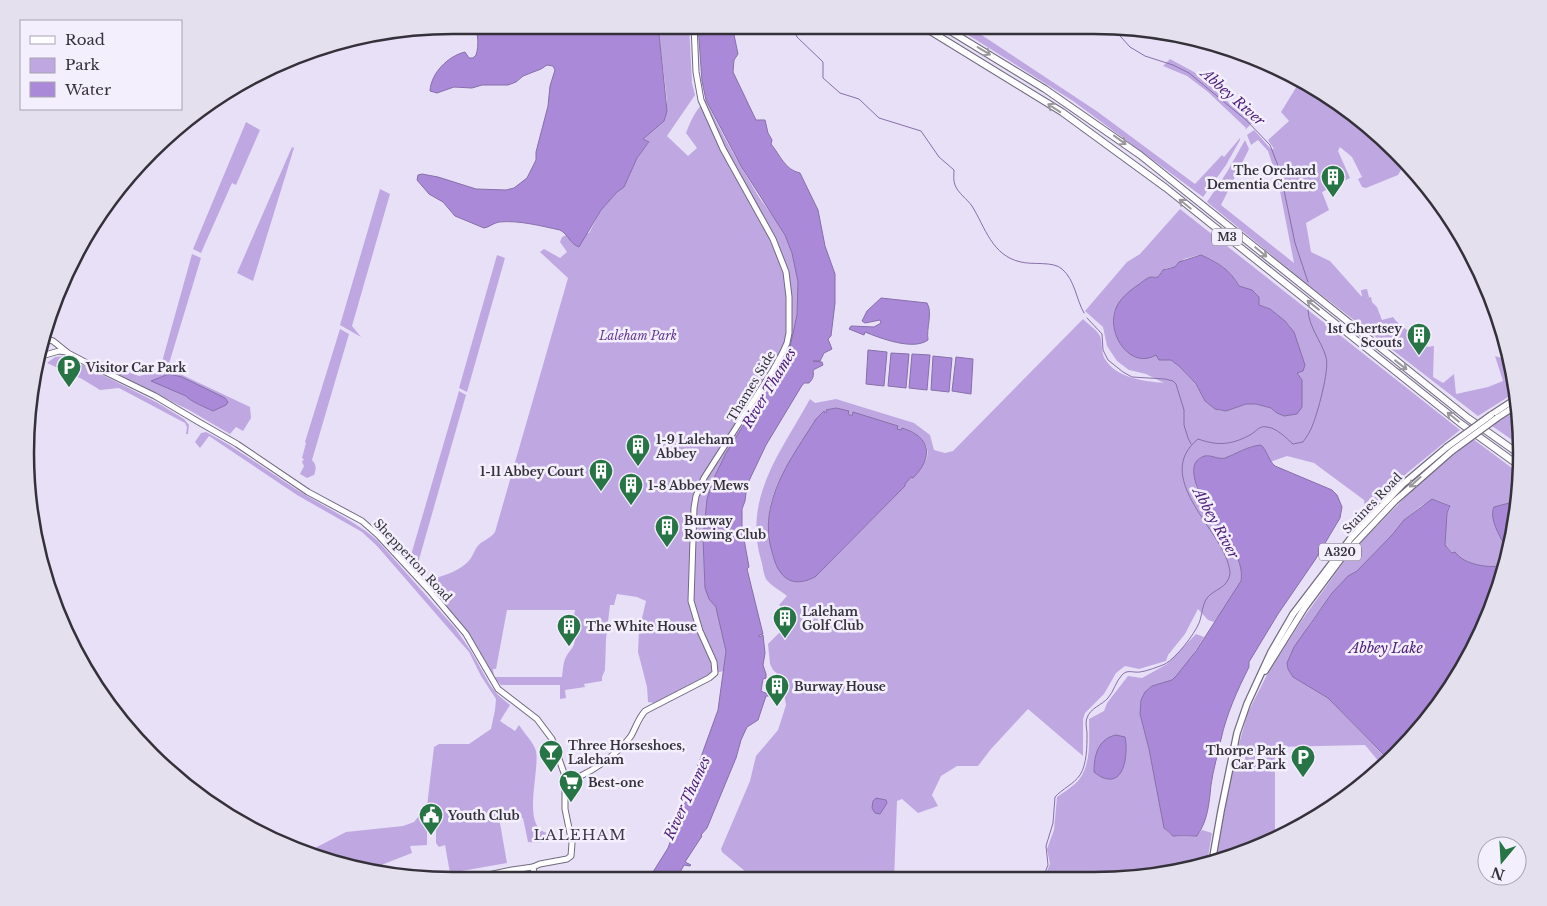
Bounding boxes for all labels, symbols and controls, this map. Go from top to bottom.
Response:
legend [20,20,182,110]
text: Road [65,30,105,49]
one-way arrow [977,46,991,56]
text: Park [65,55,101,74]
water label: Abbey River [1196,63,1269,130]
text: Water [64,80,112,99]
one-way arrow [1048,102,1062,112]
one-way arrow [1113,135,1126,146]
place label: The Orchard Dementia Centre [1207,163,1317,192]
building icon: The Orchard Dementia Centre [1320,164,1346,198]
one-way arrow [1179,198,1192,209]
road number: M3 [1212,228,1242,246]
one-way arrow [1254,247,1267,258]
one-way arrow [1306,299,1319,310]
place label: 1st Chertsey Scouts [1327,321,1402,350]
building icon: 1st Chertsey Scouts [1406,322,1432,356]
park label: Laleham Park [598,328,677,343]
water label: River Thames [738,345,800,432]
street label: Thames Side [724,348,778,424]
parking icon: Visitor Car Park [56,354,82,388]
one-way arrow [1394,359,1407,370]
place label: Visitor Car Park [85,360,187,375]
one-way arrow [1447,412,1460,423]
place label: 1-9 Laleham Abbey [655,432,735,461]
building icon: 1-9 Laleham Abbey [625,433,651,467]
building icon: 1-11 Abbey Court [588,458,614,492]
place label: 1-11 Abbey Court [480,464,584,479]
street label: Staines Road [1339,469,1405,537]
building icon: 1-8 Abbey Mews [618,472,644,506]
one-way arrow [1409,477,1422,488]
place label: 1-8 Abbey Mews [648,478,749,493]
water label: Abbey River [1188,482,1243,562]
place label: Burway Rowing Club [684,513,766,542]
building icon: Burway Rowing Club [654,514,680,548]
street label: Shepperton Road [371,515,455,605]
road number: A320 [1319,544,1361,560]
place label: Laleham Golf Club [802,604,864,633]
building icon: Laleham Golf Club [772,605,798,639]
building icon: The White House [556,613,582,647]
place label: The White House [586,619,697,634]
water label: Abbey Lake [1347,639,1424,657]
building icon: Burway House [764,673,790,707]
place label: Burway House [794,679,886,694]
place label: Three Horseshoes, Laleham [568,738,685,767]
bar icon: Three Horseshoes, Laleham [538,739,564,773]
place label: Thorpe Park Car Park [1206,743,1287,772]
parking icon: Thorpe Park Car Park [1290,744,1316,778]
water label: River Thames [659,753,714,843]
supermarket icon: Best-one [558,769,584,803]
place label: Best-one [588,775,644,790]
public building icon: Youth Club [418,802,444,836]
place label: Youth Club [447,808,519,823]
district label: LALEHAM [533,825,627,844]
north arrow [1477,836,1527,886]
text: N [1489,863,1507,884]

